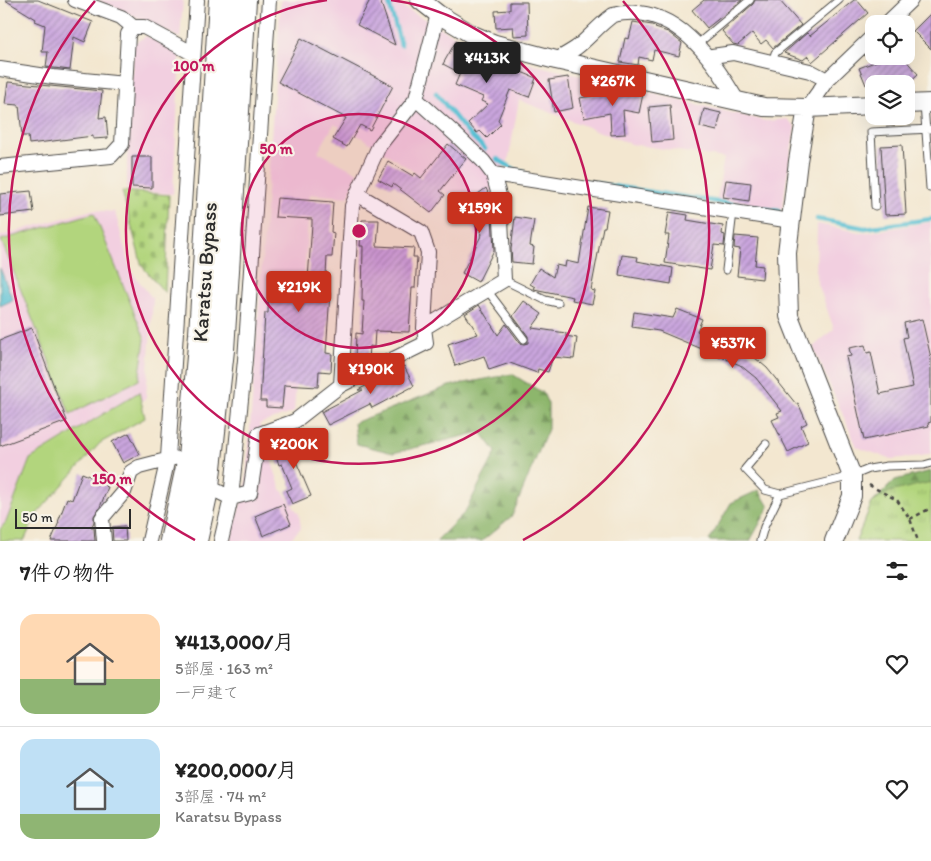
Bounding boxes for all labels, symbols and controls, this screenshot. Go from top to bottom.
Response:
map controls [865,15,915,125]
button: locate [865,15,915,65]
pin: ¥413K [452,42,522,84]
text: ¥413K [465,48,509,67]
text: 100 m [173,57,215,75]
pin: ¥267K [578,64,648,107]
text: ¥267K [591,71,635,90]
button: layers [865,75,915,125]
text: 50 m [259,140,293,158]
pin: ¥159K [445,192,515,234]
text: ¥159K [458,198,502,217]
street label: Karatsu Bypass [187,201,222,343]
centre of rings [350,222,368,240]
pin: ¥219K [264,270,334,313]
text: ¥219K [277,277,321,296]
pin: ¥537K [698,326,768,369]
text: ¥537K [711,333,755,352]
pin: ¥190K [336,352,406,395]
text: ¥190K [349,359,393,378]
pin: ¥200K [259,428,329,470]
text: ¥200K [270,434,318,453]
text: 150 m [92,470,132,488]
scale bar [15,506,131,529]
text: 50 m [22,509,53,526]
icon: filters [883,557,911,585]
text: 7件の物件 [20,560,114,585]
text: ¥413,000/月 [175,629,294,654]
icon: home [60,634,120,694]
icon: heart [883,650,911,678]
text: 5部屋 · 163 m² [175,659,273,678]
text: 一戸建て [175,683,239,702]
text: ¥200,000/月 [175,757,297,782]
icon: home [60,759,120,819]
icon: heart [883,775,911,803]
text: 3部屋 · 74 m² [175,787,266,806]
text: Karatsu Bypass [175,807,282,826]

